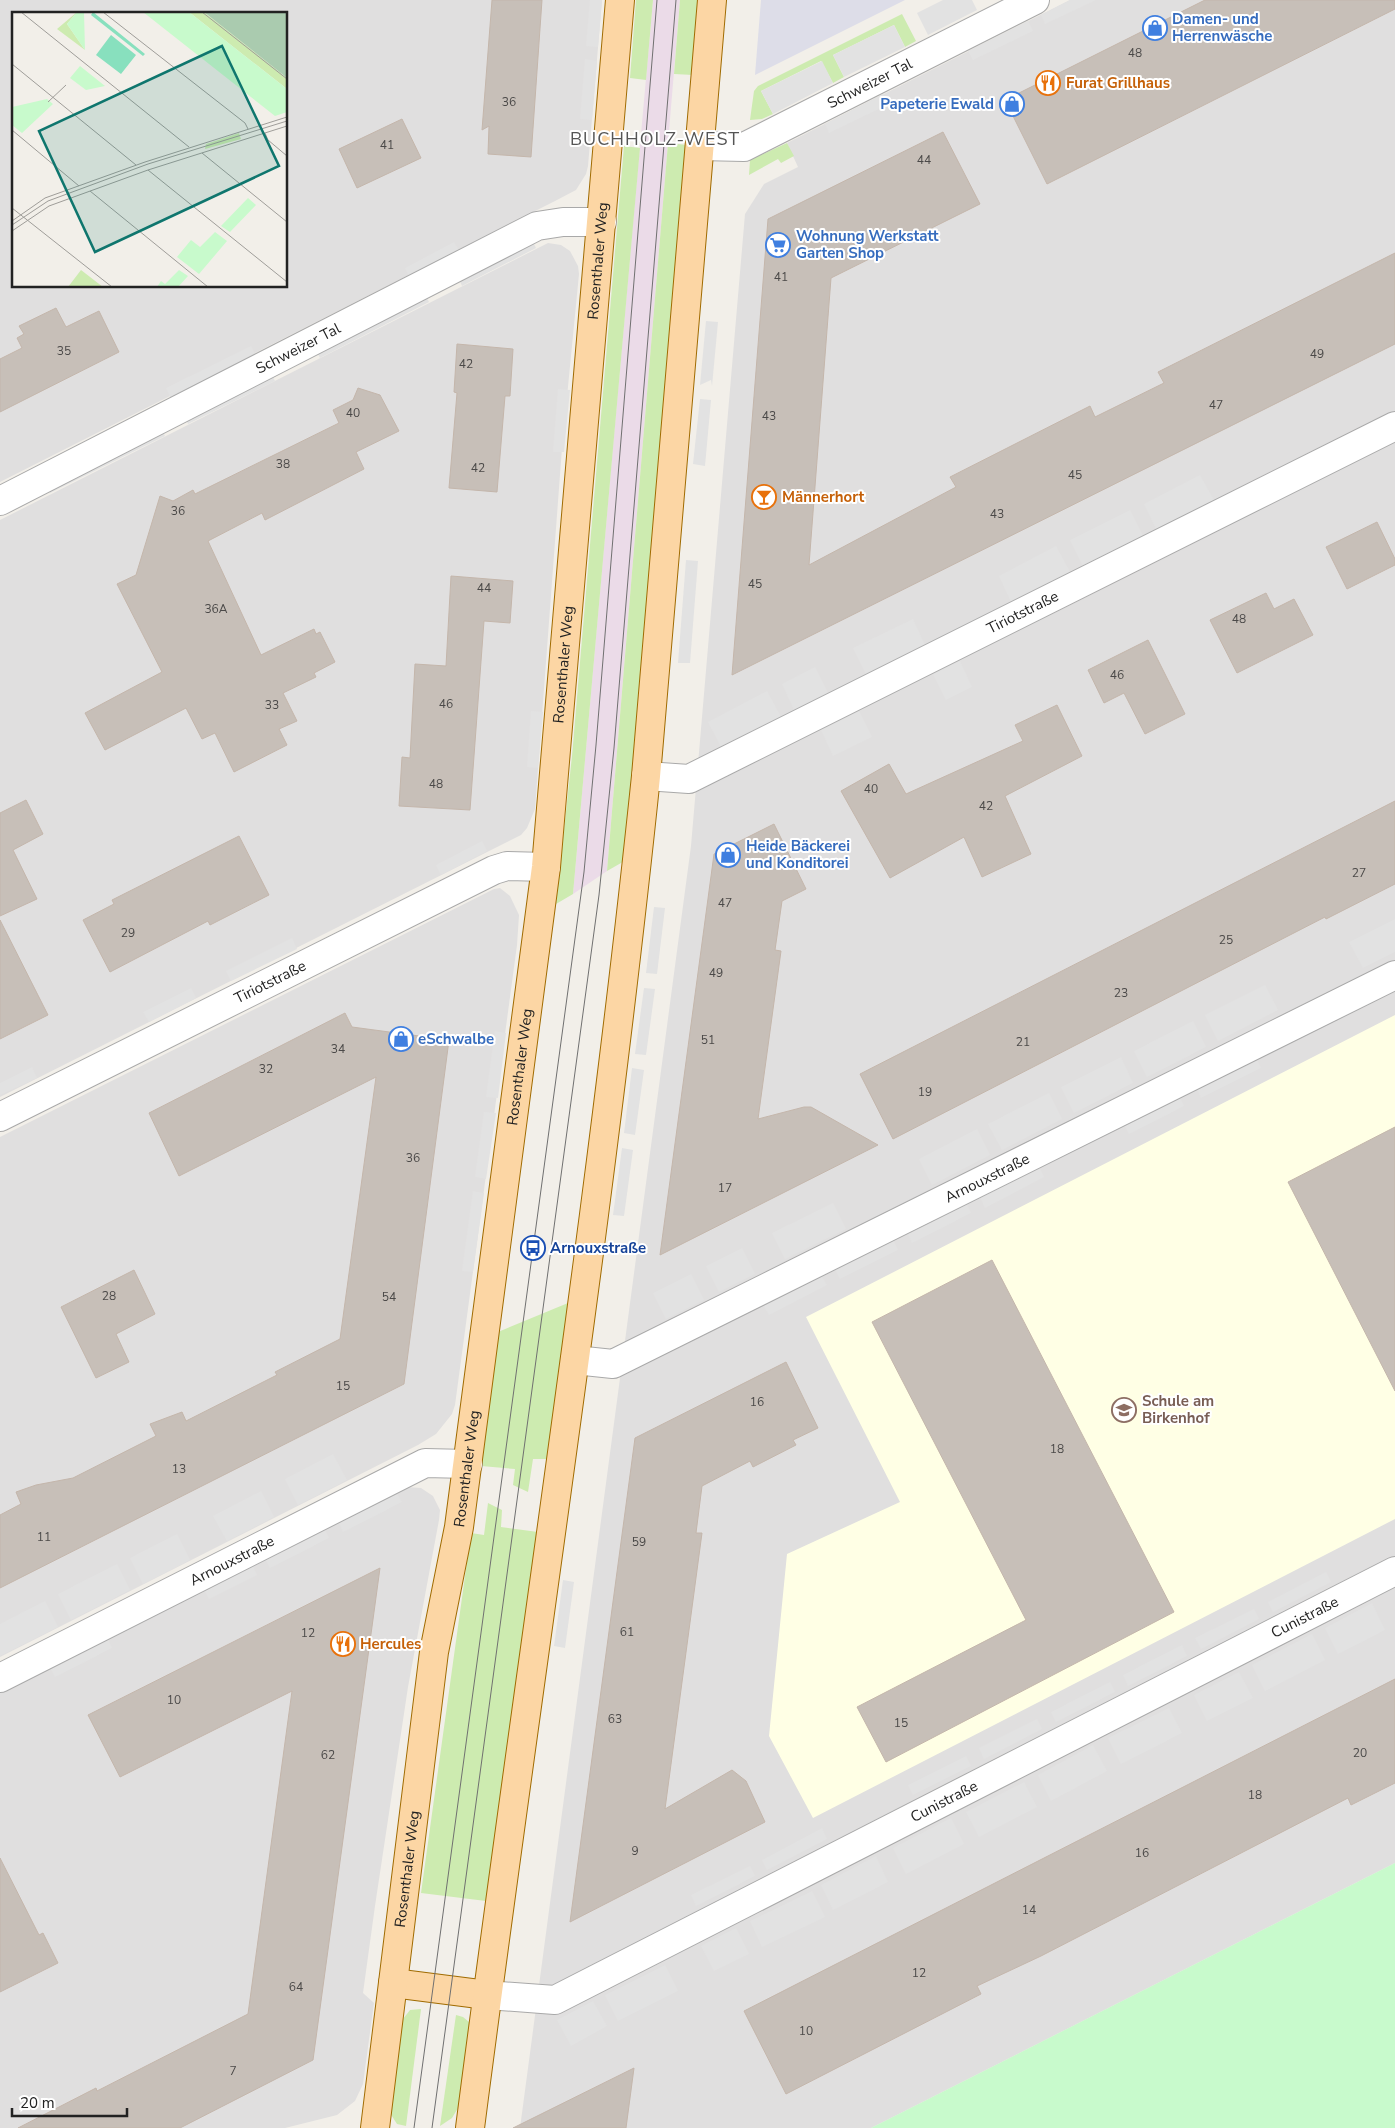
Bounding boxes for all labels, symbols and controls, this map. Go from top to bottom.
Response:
place label: Damen- und Herrenwäsche [1172,9,1272,46]
inset map [12,12,288,288]
shop icon: Damen- und Herrenwäsche [1142,15,1168,41]
house number: 48 [1128,45,1142,61]
street label: Schweizer Tal [824,53,916,113]
restaurant icon: Furat Grillhaus [1035,70,1061,96]
place label: Furat Grillhaus [1066,73,1170,93]
shop icon: Papeterie Ewald [999,91,1025,117]
house number: 36 [502,94,516,110]
place label: Papeterie Ewald [880,94,994,114]
district label: BUCHHOLZ-WEST [570,127,740,151]
house number: 41 [380,137,394,153]
house number: 44 [917,152,931,168]
street label: Rosenthaler Weg [583,202,613,321]
place label: Wohnung Werkstatt Garten Shop [796,226,939,263]
supermarket icon: Wohnung Werkstatt Garten Shop [765,232,791,258]
house number: 41 [774,269,788,285]
street label: Schweizer Tal [252,318,345,378]
house number: 35 [57,343,71,359]
house number: 49 [1310,346,1324,362]
house number: 42 [459,356,473,372]
house number: 47 [1209,397,1223,413]
house number: 40 [346,405,360,421]
house number: 43 [762,408,776,424]
house number: 38 [276,456,290,472]
house number: 42 [471,460,485,476]
house number: 45 [1068,467,1082,483]
bar icon: Männerhort [751,484,777,510]
place label: Männerhort [782,487,865,507]
house number: 36 [171,503,185,519]
house number: 43 [990,506,1004,522]
house number: 45 [748,576,762,592]
house number: 44 [477,580,491,596]
street label: Tiriotstraße [983,586,1062,639]
house number: 36A [204,601,228,617]
street label: Rosenthaler Weg [548,605,578,724]
house number: 48 [1232,611,1246,627]
house number: 46 [1110,667,1124,683]
house number: 46 [439,696,453,712]
house number: 33 [265,697,279,713]
house number: 48 [429,776,443,792]
house number: 40 [864,781,878,797]
house number: 42 [979,798,993,814]
place label: Heide Bäckerei und Konditorei [746,836,850,873]
shop icon: Heide Bäckerei und Konditorei [715,842,741,868]
house number: 27 [1352,865,1366,881]
house number: 47 [718,895,732,911]
house number: 29 [121,925,135,941]
house number: 25 [1219,932,1233,948]
street label: Tiriotstraße [231,956,309,1008]
house number: 49 [709,965,723,981]
house number: 23 [1114,985,1128,1001]
street label: Rosenthaler Weg [502,1007,537,1127]
shop icon: eSchwalbe [388,1026,414,1052]
place label: eSchwalbe [418,1029,494,1049]
house number: 51 [701,1032,715,1048]
house number: 21 [1016,1034,1030,1050]
house number: 34 [331,1041,345,1057]
house number: 32 [259,1061,273,1077]
house number: 19 [918,1084,932,1100]
street label: Arnouxstraße [941,1148,1033,1207]
house number: 36 [406,1150,420,1166]
house number: 17 [718,1180,732,1196]
bus stop icon: Arnouxstraße [520,1235,546,1261]
place label: Arnouxstraße [550,1238,646,1258]
house number: 28 [102,1288,116,1304]
house number: 54 [382,1289,396,1305]
house number: 15 [336,1378,350,1394]
place label: Schule am Birkenhof [1142,1391,1214,1428]
house number: 16 [750,1394,764,1410]
school or university icon: Schule am Birkenhof [1111,1397,1137,1423]
street label: Rosenthaler Weg [449,1409,484,1528]
house number: 18 [1050,1441,1064,1457]
house number: 13 [172,1461,186,1477]
house number: 11 [37,1529,51,1545]
street label: Arnouxstraße [186,1531,278,1590]
house number: 59 [632,1534,646,1550]
street label: Cunistraße [1268,1592,1342,1643]
house number: 61 [620,1624,634,1640]
house number: 12 [301,1625,315,1641]
restaurant icon: Hercules [330,1631,356,1657]
place label: Hercules [360,1634,421,1654]
house number: 10 [167,1692,181,1708]
house number: 63 [608,1711,622,1727]
house number: 15 [894,1715,908,1731]
house number: 20 [1353,1745,1367,1761]
house number: 62 [321,1747,335,1763]
street label: Cunistraße [907,1776,981,1827]
house number: 18 [1248,1787,1262,1803]
street label: Rosenthaler Weg [390,1809,424,1929]
house number: 9 [631,1843,639,1859]
house number: 16 [1135,1845,1149,1861]
house number: 14 [1022,1902,1036,1918]
house number: 12 [912,1965,926,1981]
house number: 64 [289,1979,303,1995]
house number: 10 [799,2023,813,2039]
house number: 7 [229,2063,237,2079]
scale bar [12,2086,128,2118]
text: 20 m [20,2093,55,2113]

